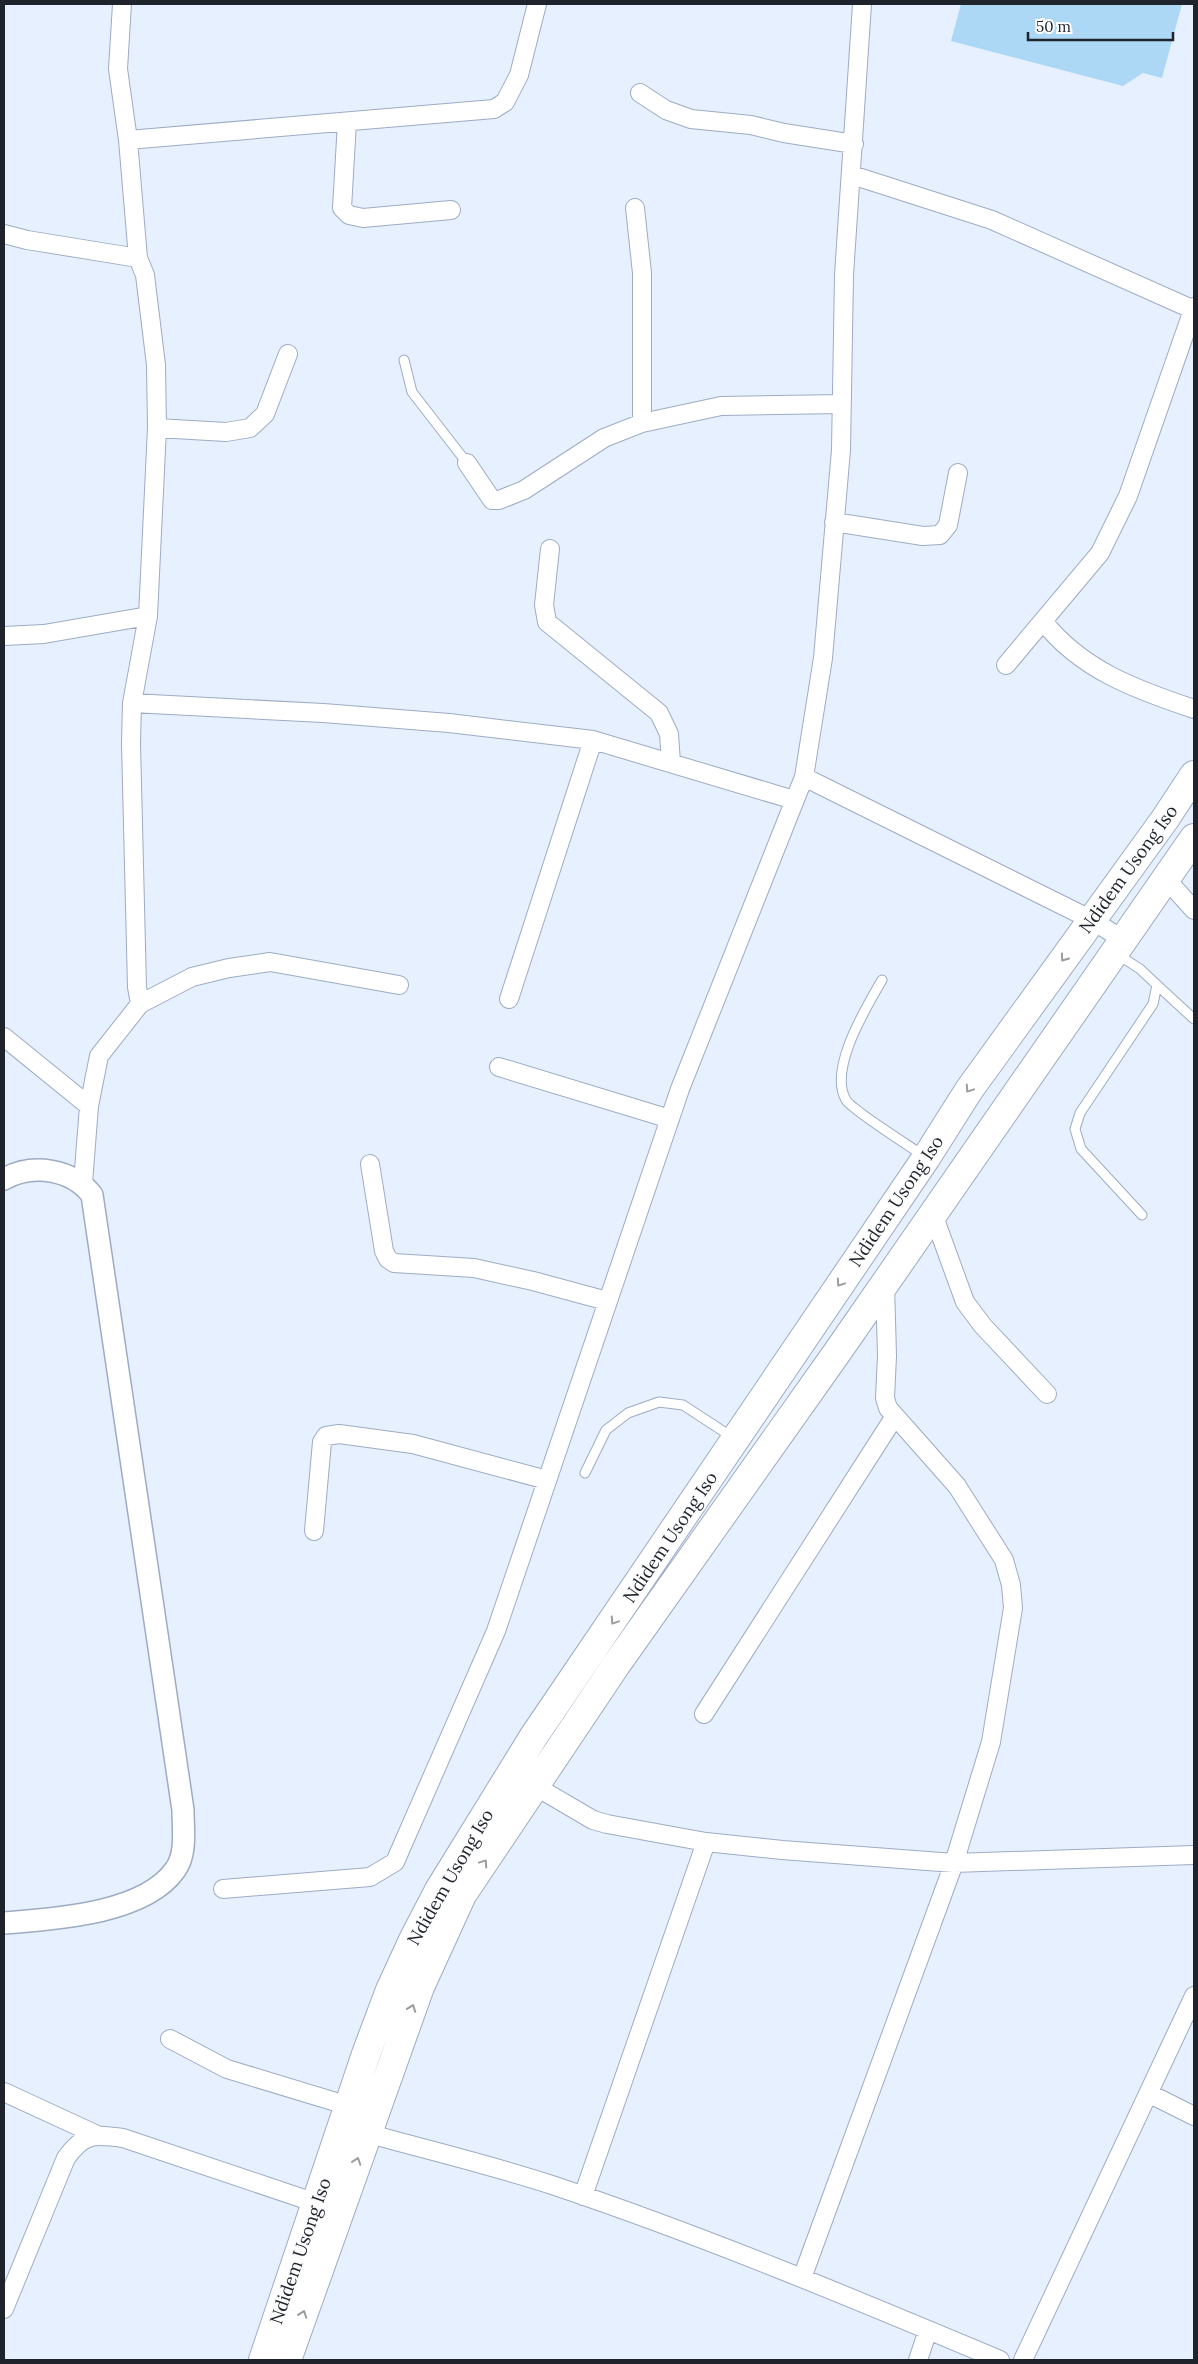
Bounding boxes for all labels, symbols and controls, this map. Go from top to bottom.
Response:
scale bar [1028,10,1173,42]
text: 50 m [1036,17,1071,36]
street label: Ndidem Usong Iso [1074,800,1182,938]
one-way arrow [1061,952,1071,961]
one-way arrow [966,1084,975,1093]
street label: Ndidem Usong Iso [844,1131,948,1271]
one-way arrow [837,1277,846,1287]
street label: Ndidem Usong Iso [618,1467,722,1607]
one-way arrow [610,1616,620,1625]
street label: Ndidem Usong Iso [402,1805,498,1949]
one-way arrow [478,1859,487,1868]
one-way arrow [406,2004,416,2013]
one-way arrow [351,2157,361,2165]
street label: Ndidem Usong Iso [264,2175,336,2327]
one-way arrow [297,2310,307,2319]

